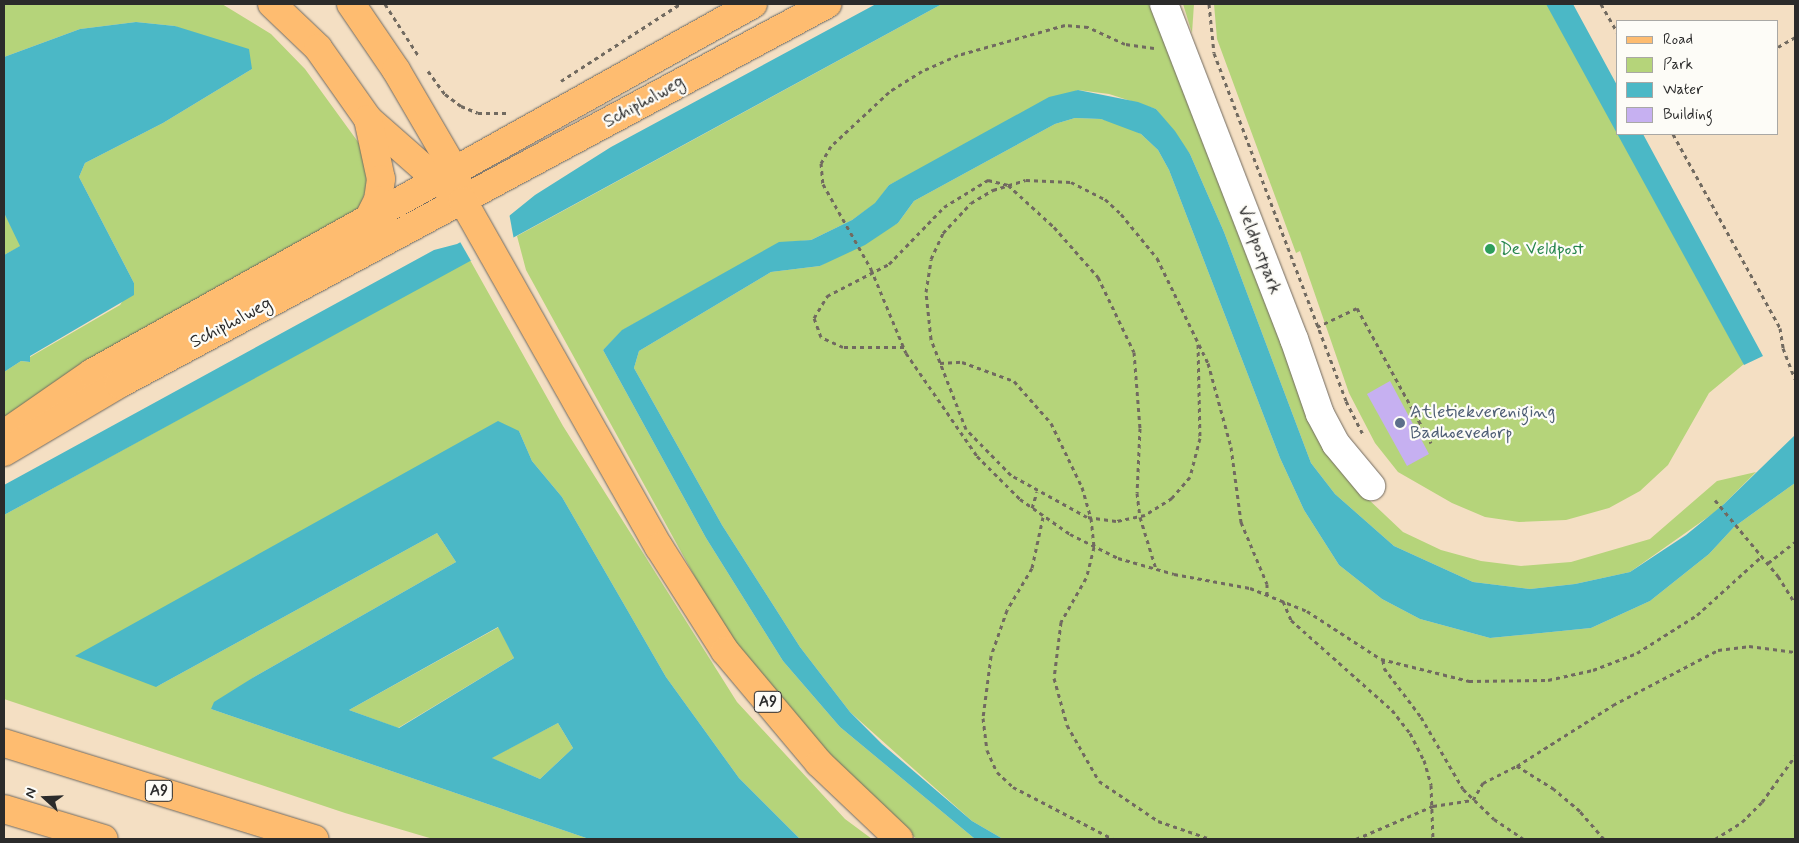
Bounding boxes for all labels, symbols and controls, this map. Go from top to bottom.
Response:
legend [1616,20,1779,135]
text: Road [1663,30,1693,50]
text: Park [1663,55,1693,75]
street label: Schipholweg [600,71,688,133]
text: Water [1663,80,1703,100]
text: Building [1663,105,1713,125]
street label: Veldpostpark [1232,203,1286,297]
place label: De Veldpost [1500,238,1585,260]
marker: De Veldpost [1484,243,1496,255]
street label: Schipholweg [187,293,275,353]
place label: Atletiekvereniging Badhoevedorp [1410,402,1555,444]
marker: Atletiekvereniging Badhoevedorp [1394,417,1406,429]
road number: A9 [753,689,783,716]
north arrow [20,773,70,823]
road number: A9 [144,778,174,804]
text: N [21,785,41,800]

